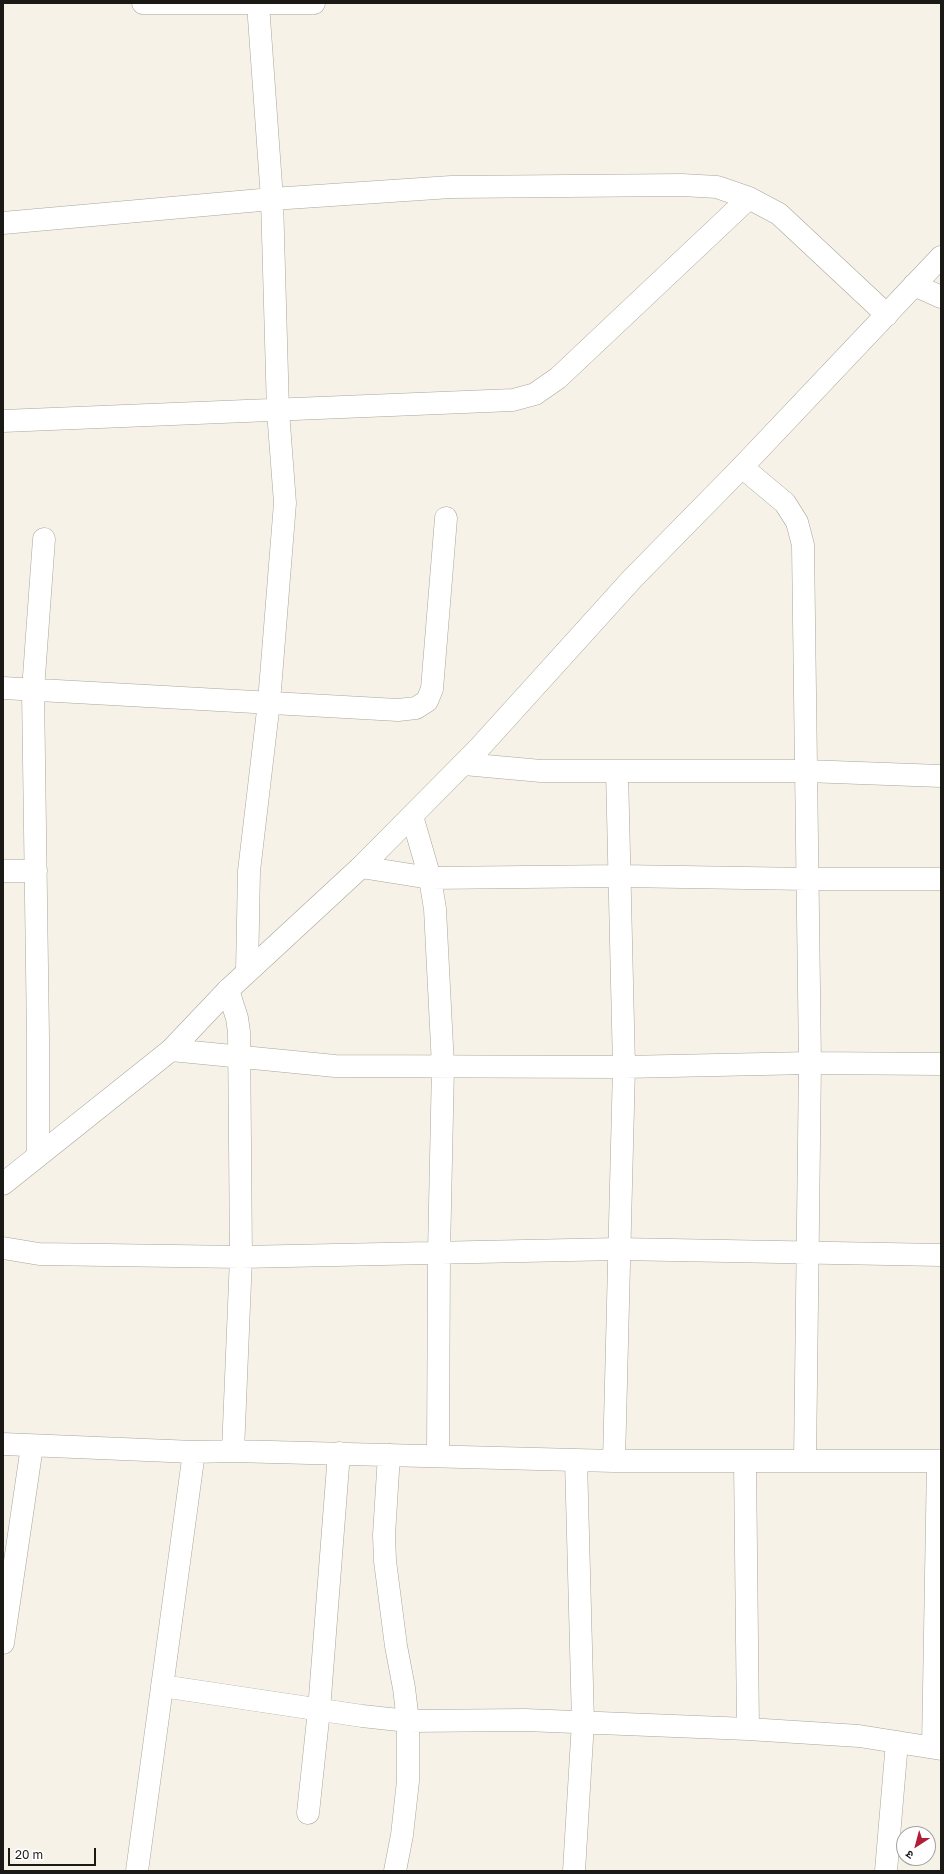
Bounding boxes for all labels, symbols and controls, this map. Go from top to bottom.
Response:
north arrow [896,1826,936,1866]
scale bar [10,1840,98,1866]
text: 20 m [15,1847,43,1862]
text: उ [903,1848,916,1862]

